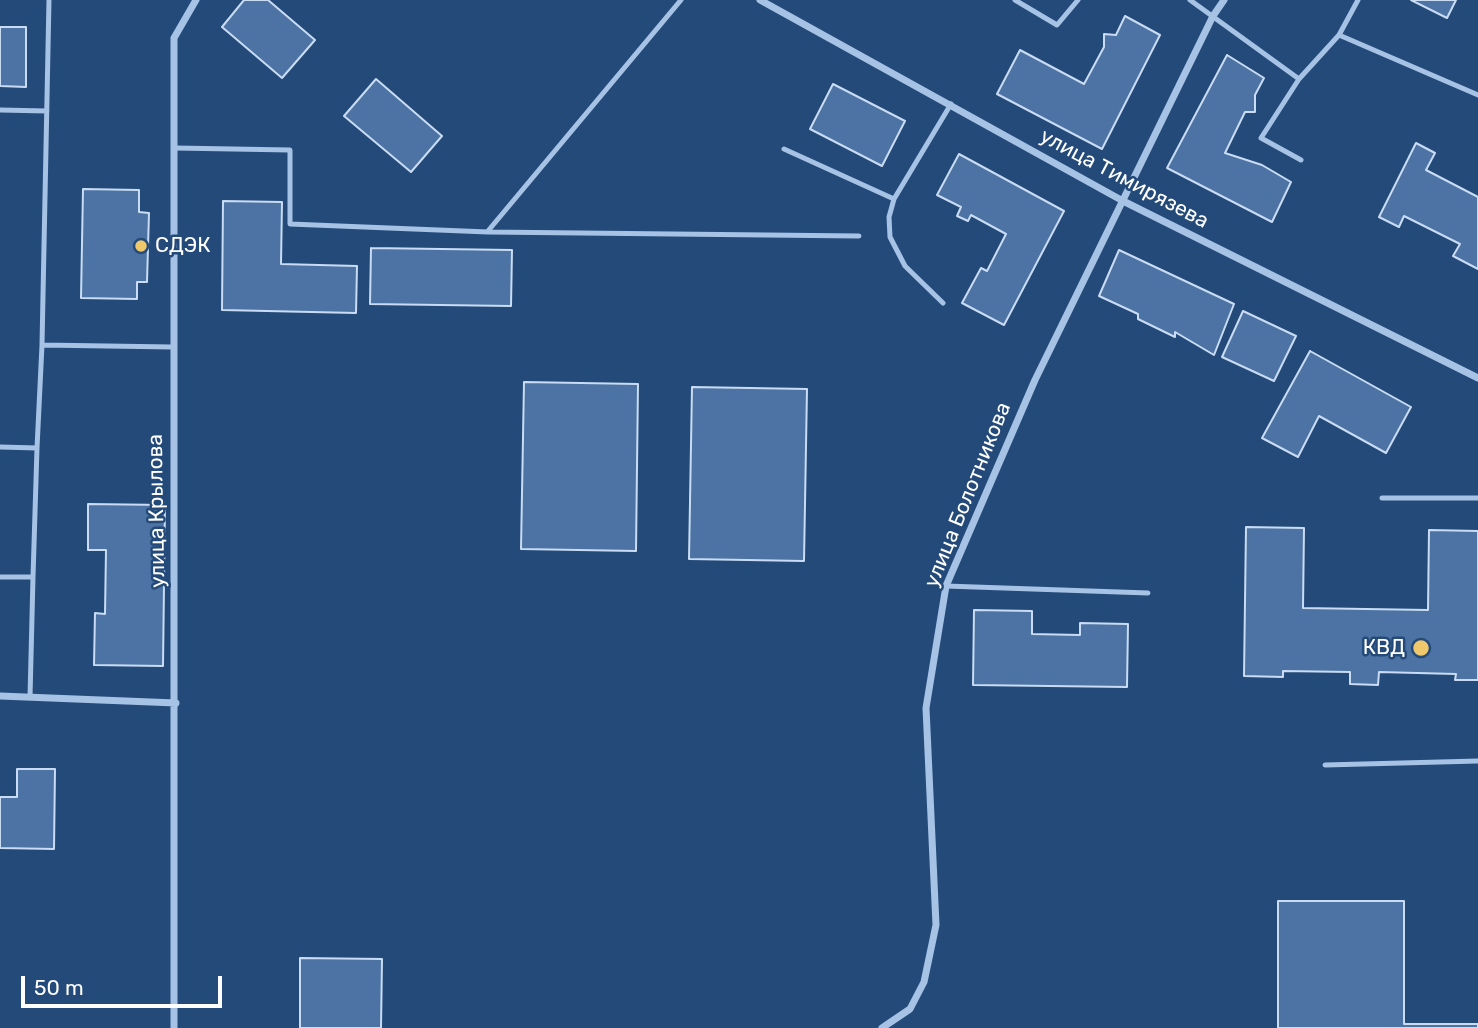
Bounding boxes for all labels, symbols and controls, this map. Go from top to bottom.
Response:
street label: улица Тимирязева [1035,124,1213,234]
place label: СДЭК [155,233,211,259]
marker: СДЭК [133,238,149,254]
street label: улица Болотникова [919,399,1017,591]
street label: улица Крылова [143,434,171,588]
place label: КВД [1363,635,1405,661]
marker: КВД [1411,638,1431,658]
scale bar [24,962,226,1006]
text: 50 m [34,975,84,1000]

